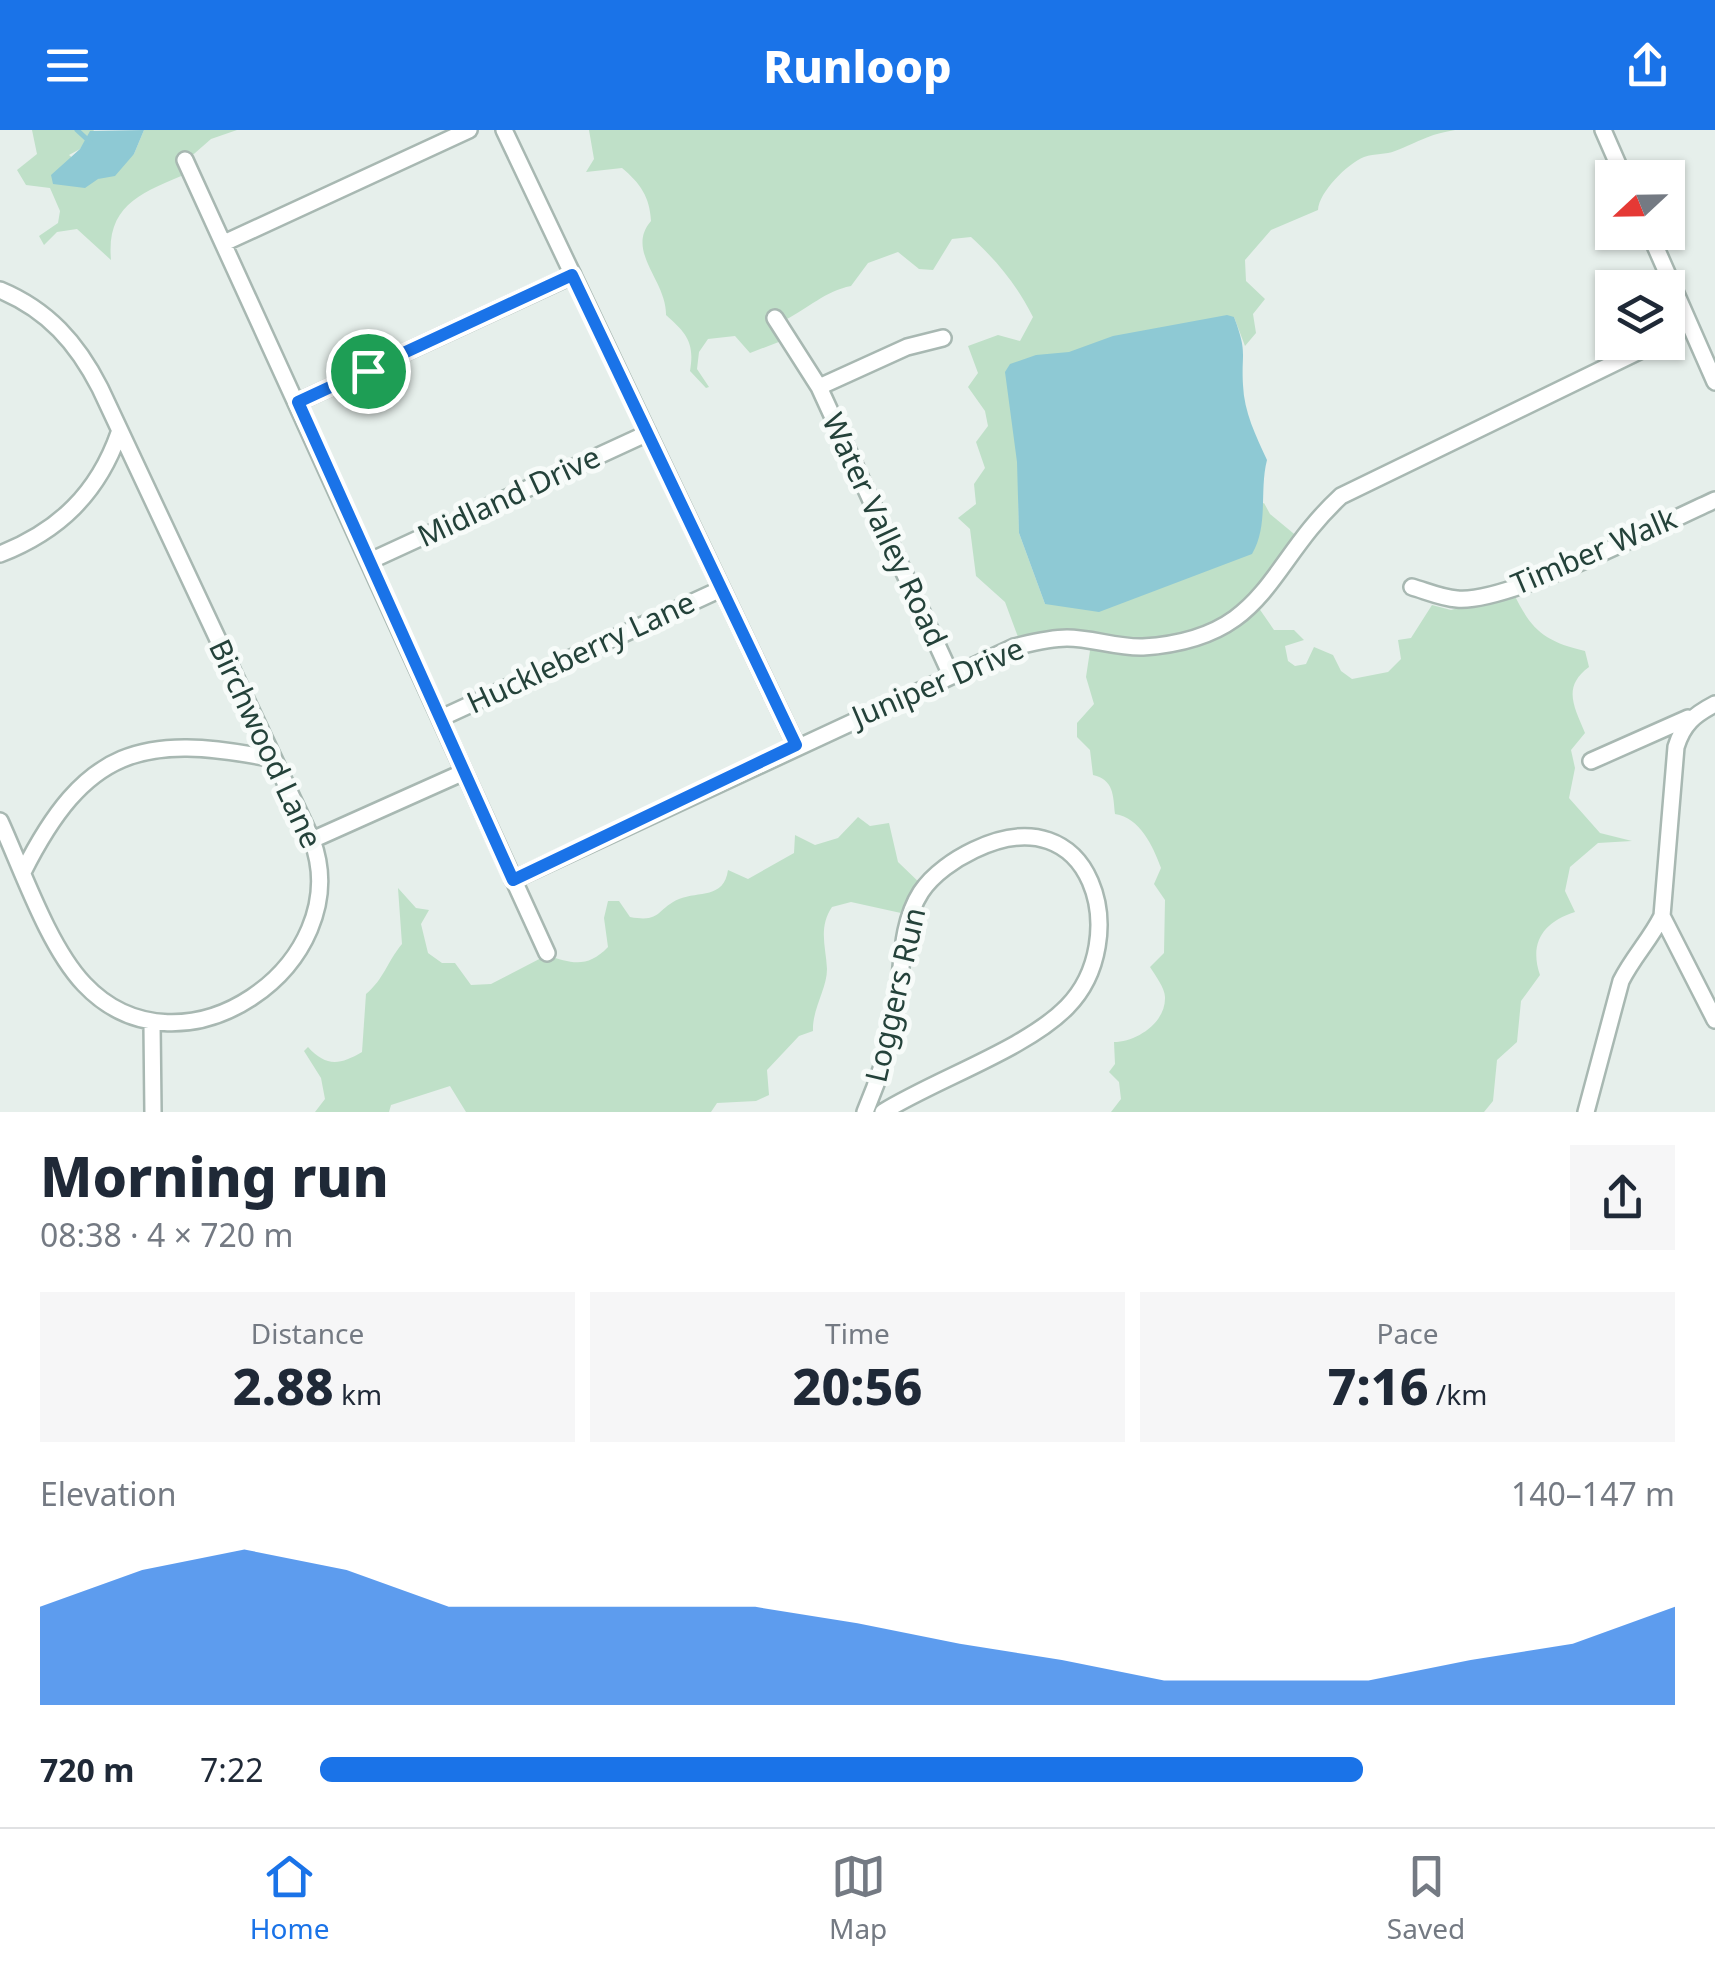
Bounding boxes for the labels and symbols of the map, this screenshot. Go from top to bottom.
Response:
north arrow [1595,160,1685,250]
pin [326,329,411,414]
street label: Water Valley Road [813,406,957,653]
street label: Midland Drive [410,435,606,556]
street label: Timber Walk [1504,497,1682,604]
street label: Huckleberry Lane [460,581,701,722]
street label: Juniper Drive [843,627,1030,737]
street label: Birchwood Lane [200,632,333,854]
street label: Loggers Run [855,903,935,1086]

